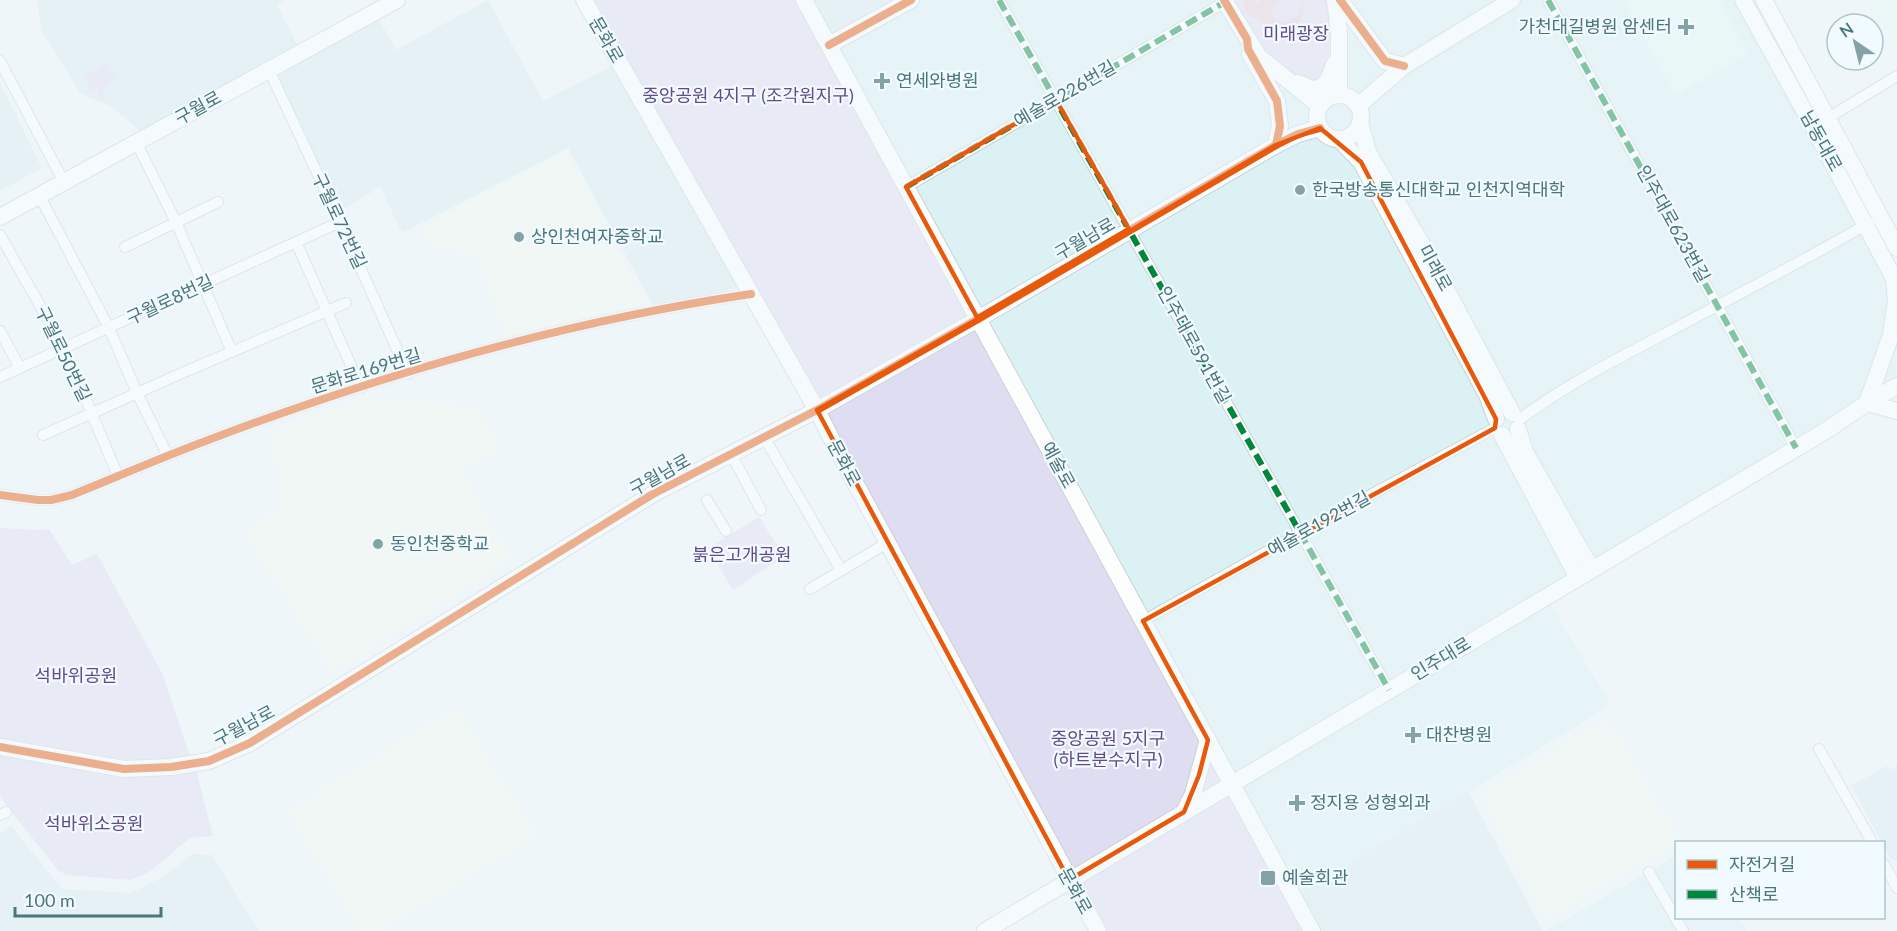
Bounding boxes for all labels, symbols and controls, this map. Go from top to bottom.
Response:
street label: 문화로 [585,12,629,67]
north arrow [1825,12,1885,72]
place label: 가천대길병원 암센터 [1518,15,1672,37]
marker: 가천대길병원 암센터 [1677,18,1695,36]
text: N [1836,18,1857,41]
park label: 미래광장 [1263,22,1329,44]
street label: 예술로226번길 [1010,55,1119,131]
place label: 연세와병원 [896,69,979,91]
marker: 연세와병원 [873,72,891,90]
park label: 중앙공원 4지구 (조각원지구) [642,84,854,106]
street label: 구월로 [170,85,225,129]
street label: 남동대로 [1796,106,1848,175]
street label: 인주대로623번길 [1633,161,1715,286]
street label: 구월로72번길 [308,169,372,272]
place label: 한국방송통신대학교 인천지역대학 [1312,178,1565,200]
marker: 한국방송통신대학교 인천지역대학 [1293,183,1307,197]
street label: 구월남로 [1050,212,1119,264]
place label: 상인천여자중학교 [531,225,663,247]
marker: 상인천여자중학교 [512,230,526,244]
street label: 미래로 [1414,240,1458,295]
street label: 구월로8번길 [123,269,216,329]
street label: 인주대로591번길 [1154,282,1236,407]
street label: 구월로50번길 [31,302,97,405]
street label: 문화로169번길 [308,343,423,397]
street label: 문화로 [824,435,866,490]
street label: 예술로 [1037,437,1081,492]
street label: 구월남로 [625,448,694,500]
street label: 예술로192번길 [1263,486,1374,560]
place label: 동인천중학교 [390,532,489,554]
marker: 동인천중학교 [371,537,385,551]
park label: 붉은고개공원 [692,543,792,565]
street label: 인주대로 [1406,632,1475,685]
park label: 석바위공원 [35,664,117,686]
street label: 구월남로 [209,700,278,750]
place label: 대찬병원 [1426,723,1492,745]
marker: 대찬병원 [1404,726,1422,744]
park label: 중앙공원 5지구 (하트분수지구) [1051,727,1165,770]
place label: 정지용 성형외과 [1310,791,1431,813]
marker: 정지용 성형외과 [1288,794,1306,812]
park label: 석바위소공원 [44,812,144,834]
legend [1675,841,1885,919]
text: 자전거길 [1729,853,1795,875]
street label: 문화로 [1054,863,1098,918]
place label: 예술회관 [1282,866,1349,888]
marker: 예술회관 [1259,869,1277,887]
scale bar [15,880,160,918]
text: 산책로 [1729,883,1779,905]
text: 100 m [24,889,75,911]

